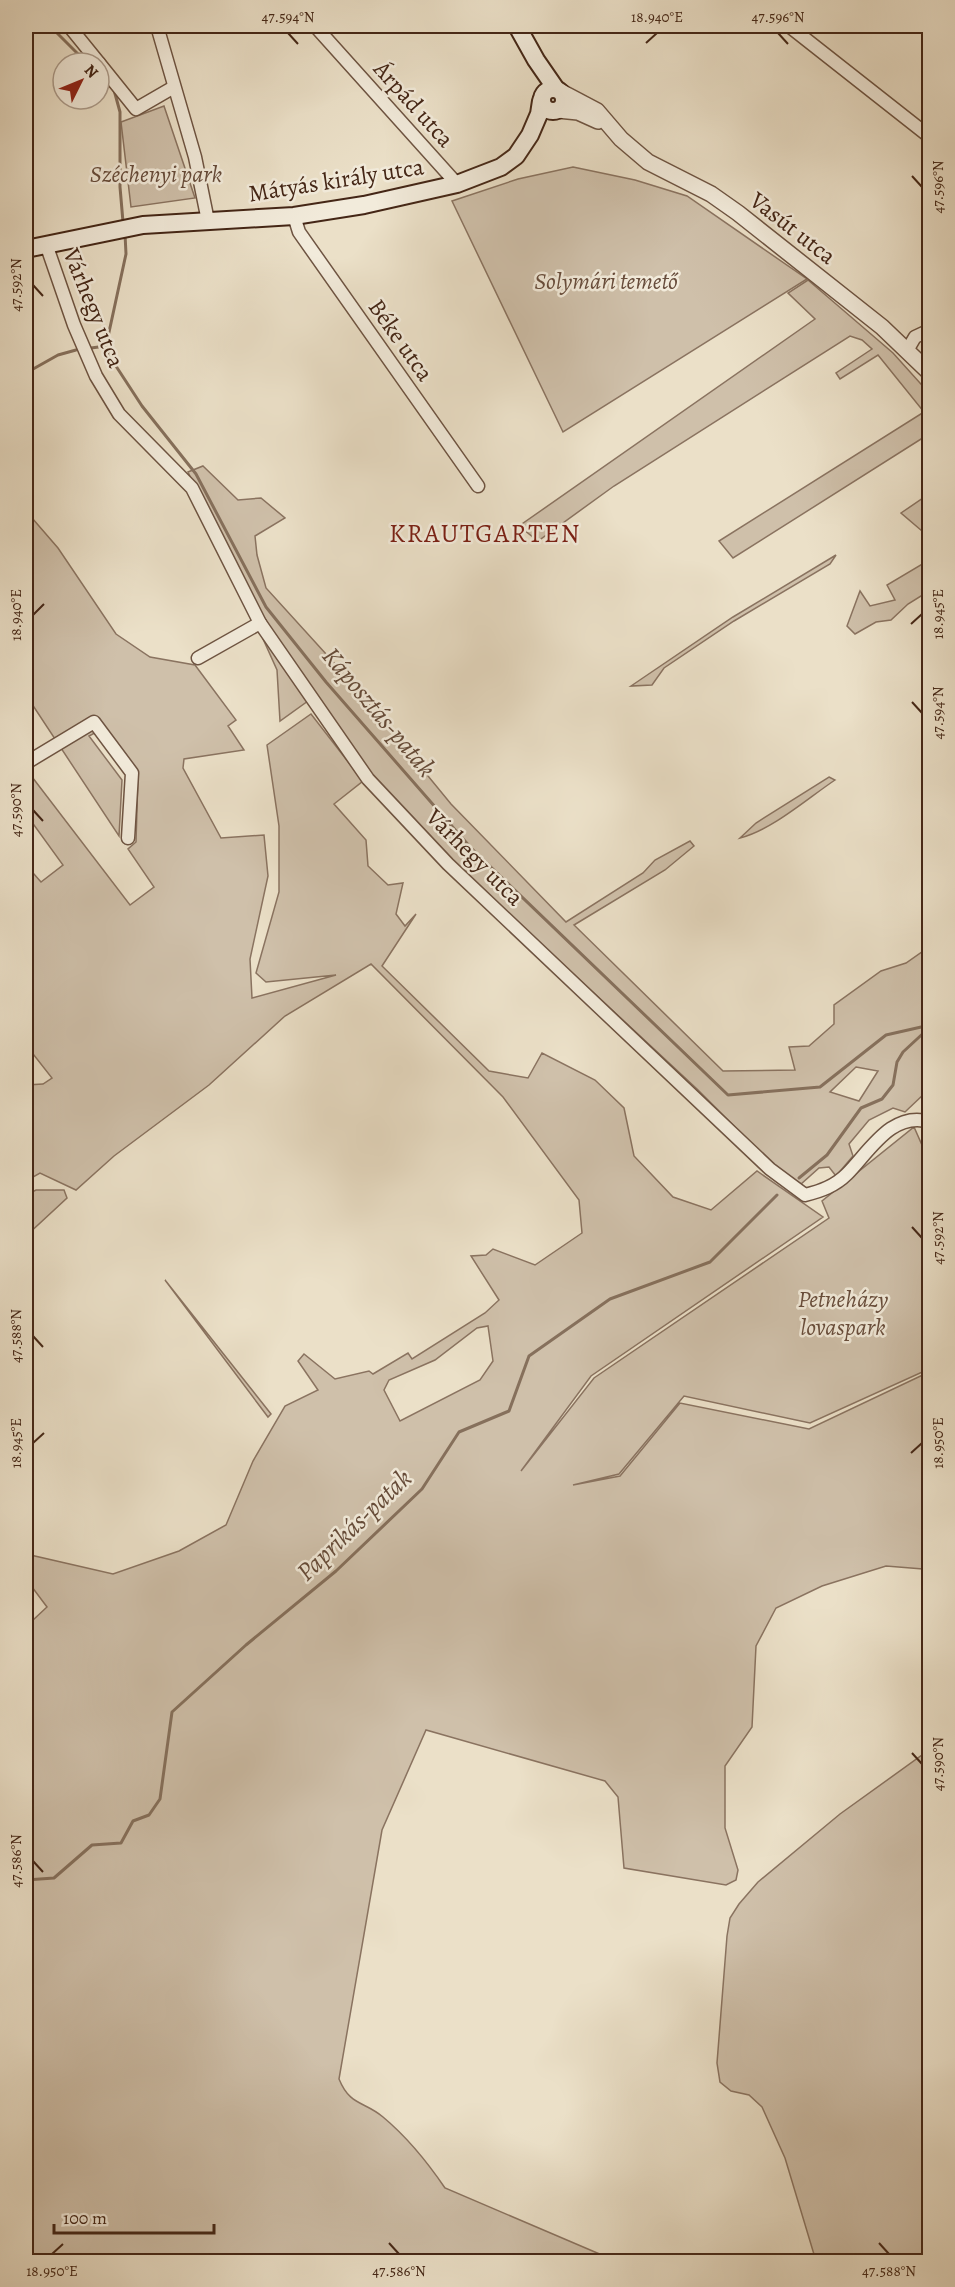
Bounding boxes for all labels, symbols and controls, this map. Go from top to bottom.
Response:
text: 47.594°N [261,7,315,27]
text: 18.940°E [631,7,683,27]
text: 47.596°N [751,7,805,27]
north arrow [51,51,111,111]
street label: Árpád utca [366,53,462,155]
text: N [79,60,103,83]
street label: Mátyás király utca [246,150,427,210]
park label: Széchenyi park [90,158,223,190]
text: 47.596°N [928,160,948,214]
street label: Vasút utca [742,184,843,272]
street label: Várhegy utca [55,243,133,373]
text: 47.592°N [6,258,26,312]
park label: Solymári temető [534,265,679,297]
street label: Béke utca [361,292,441,388]
district label: KRAUTGARTEN [389,516,581,551]
text: 18.940°E [6,589,26,641]
text: 18.945°E [928,589,948,639]
water label: Káposztás-patak [314,639,444,785]
text: 47.594°N [928,686,948,740]
text: 47.590°N [6,783,26,837]
street label: Várhegy utca [418,800,531,913]
text: 47.592°N [928,1211,948,1265]
park label: Petneházy lovaspark [798,1283,889,1343]
text: 47.588°N [6,1309,26,1363]
text: 18.950°E [928,1417,948,1469]
text: 18.945°E [6,1418,26,1468]
water label: Paprikás-patak [289,1461,419,1589]
text: 47.590°N [928,1737,948,1791]
text: 47.586°N [6,1834,26,1888]
scale bar [54,2197,214,2235]
text: 100 m [63,2206,107,2230]
text: 18.950°E [26,2261,78,2281]
text: 47.586°N [372,2261,426,2281]
text: 47.588°N [862,2261,916,2281]

